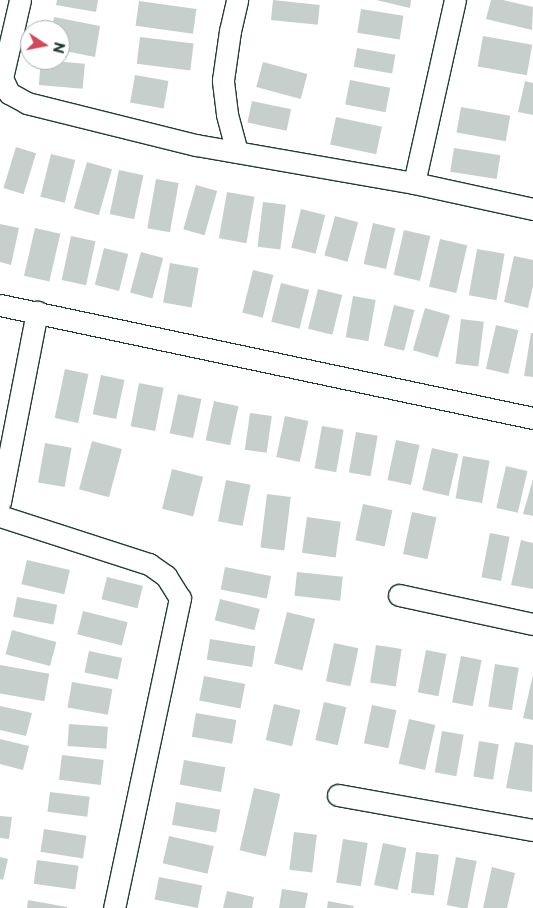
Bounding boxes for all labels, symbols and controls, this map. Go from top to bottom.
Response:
north arrow [20,20,70,70]
text: N [48,40,71,55]

